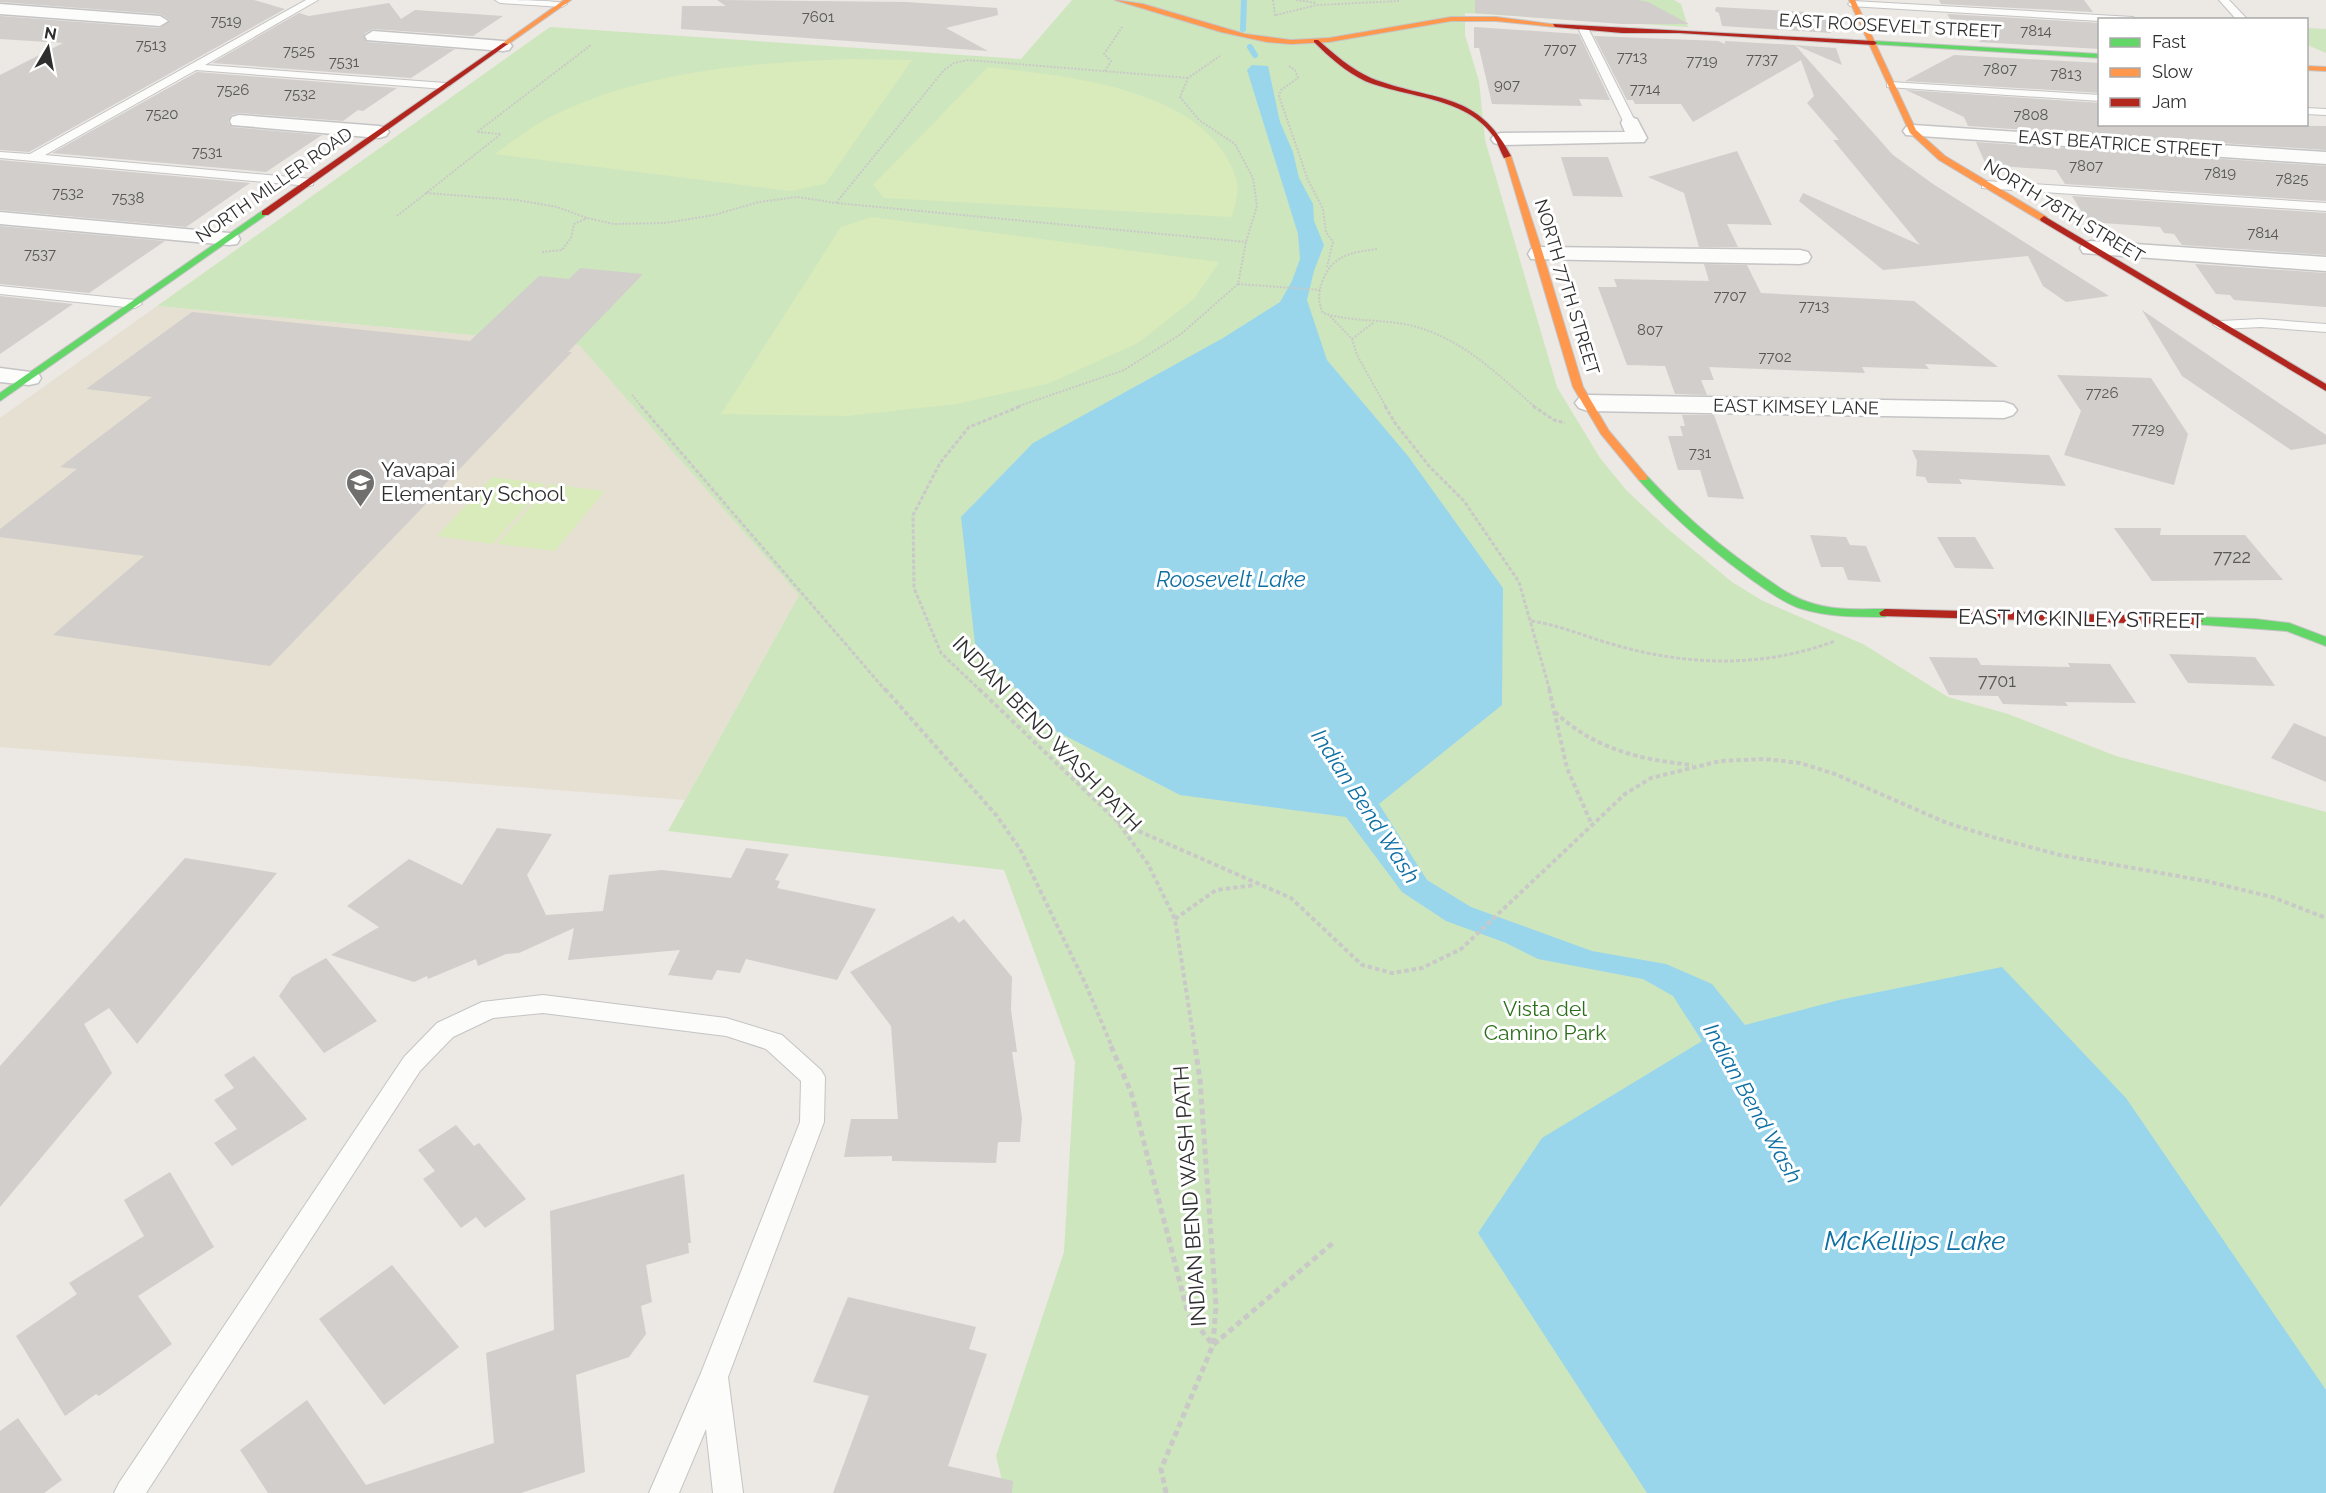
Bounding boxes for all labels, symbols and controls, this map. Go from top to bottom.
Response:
house number: 7601 [802,8,835,26]
street label: EAST ROOSEVELT STREET [1778,9,2002,42]
house number: 7519 [210,12,242,30]
north arrow [18,18,78,78]
legend [2098,18,2308,126]
house number: 7814 [2020,22,2052,40]
text: N [43,23,58,44]
text: Fast [2152,31,2186,52]
house number: 7513 [136,36,166,54]
house number: 7707 [1543,40,1577,58]
house number: 7525 [283,42,315,60]
house number: 7713 [1617,48,1647,66]
house number: 7737 [1746,50,1778,68]
house number: 7719 [1686,52,1718,70]
house number: 7531 [329,53,360,71]
house number: 7807 [1983,60,2017,78]
text: Slow [2152,61,2193,82]
house number: 7813 [2050,65,2082,83]
house number: 907 [1494,76,1520,94]
house number: 7714 [1630,80,1660,98]
house number: 7526 [217,81,249,99]
house number: 7532 [284,85,316,103]
text: Jam [2152,91,2187,112]
house number: 7520 [146,105,178,123]
house number: 7808 [2014,106,2049,124]
street label: NORTH MILLER ROAD [191,122,356,247]
street label: EAST BEATRICE STREET [2017,126,2223,161]
house number: 7531 [192,143,223,161]
street label: NORTH 78TH STREET [1980,154,2148,267]
house number: 7807 [2069,157,2103,175]
house number: 7819 [2204,164,2236,182]
house number: 7825 [2276,170,2308,188]
house number: 7532 [52,184,84,202]
house number: 7538 [112,189,145,207]
street label: NORTH 77TH STREET [1531,197,1604,377]
house number: 7814 [2247,224,2279,242]
house number: 7537 [24,245,56,263]
house number: 7707 [1713,287,1747,305]
house number: 7713 [1799,297,1829,315]
house number: 807 [1637,321,1663,339]
house number: 7702 [1759,348,1792,366]
house number: 7726 [2086,384,2118,402]
street label: EAST KIMSEY LANE [1713,395,1879,418]
house number: 7729 [2132,420,2165,438]
house number: 731 [1689,444,1712,462]
place label: Yavapai Elementary School [381,457,565,506]
school or university icon: Yavapai Elementary School [344,466,376,508]
house number: 7722 [2213,546,2251,567]
water label: Roosevelt Lake [1156,566,1306,592]
street label: EAST MCKINLEY STREET [1958,604,2204,633]
street label: INDIAN BEND WASH PATH [948,631,1147,836]
house number: 7701 [1978,670,2016,691]
water label: Indian Bend Wash [1306,724,1426,888]
park label: Vista del Camino Park [1484,996,1606,1045]
water label: Indian Bend Wash [1698,1018,1808,1188]
street label: INDIAN BEND WASH PATH [1168,1065,1211,1327]
water label: McKellips Lake [1824,1225,2006,1256]

